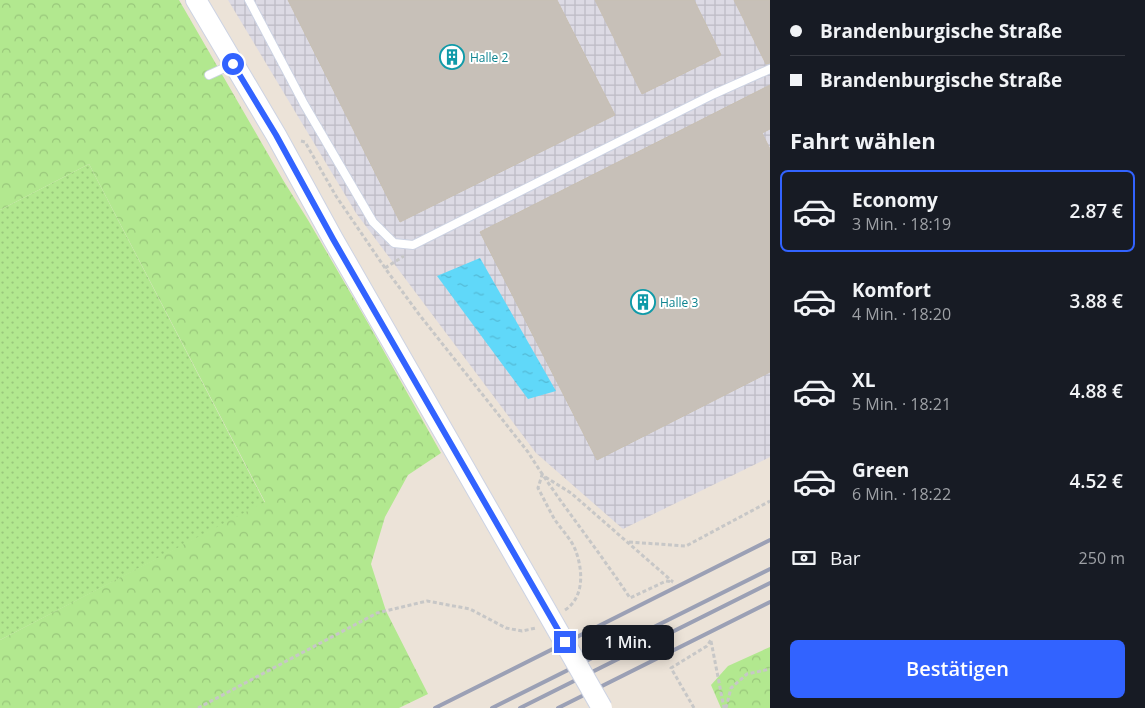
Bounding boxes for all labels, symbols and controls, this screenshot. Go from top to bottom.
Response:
text: Brandenburgische Straße [820,18,1062,44]
building icon: Halle 2 [439,44,465,70]
place label: Halle 2 [470,49,508,66]
route start [222,53,244,75]
text: Brandenburgische Straße [820,67,1062,93]
text: Fahrt wählen [790,125,936,155]
text: Economy [852,187,938,213]
icon: car [792,189,837,234]
text: 2.87 € [1069,198,1123,224]
text: 3 Min. · 18:19 [852,213,951,235]
text: Komfort [852,277,931,303]
icon: car [792,279,837,324]
text: 3.88 € [1069,288,1123,314]
building icon: Halle 3 [630,289,656,315]
place label: Halle 3 [660,294,698,311]
text: 4 Min. · 18:20 [852,303,951,325]
text: XL [852,367,875,393]
icon: car [792,369,837,414]
text: 4.88 € [1069,378,1123,404]
text: 5 Min. · 18:21 [852,393,951,415]
text: Green [852,457,909,483]
icon: car [792,459,837,504]
text: 4.52 € [1069,468,1123,494]
text: 6 Min. · 18:22 [852,483,951,505]
icon: cash [790,544,818,572]
text: Bar [830,545,861,571]
text: 250 m [1079,547,1125,569]
callout: 1 Min. [582,624,675,660]
route end [554,631,576,653]
text: 1 Min. [604,631,652,653]
button: Bestätigen [790,640,1125,698]

